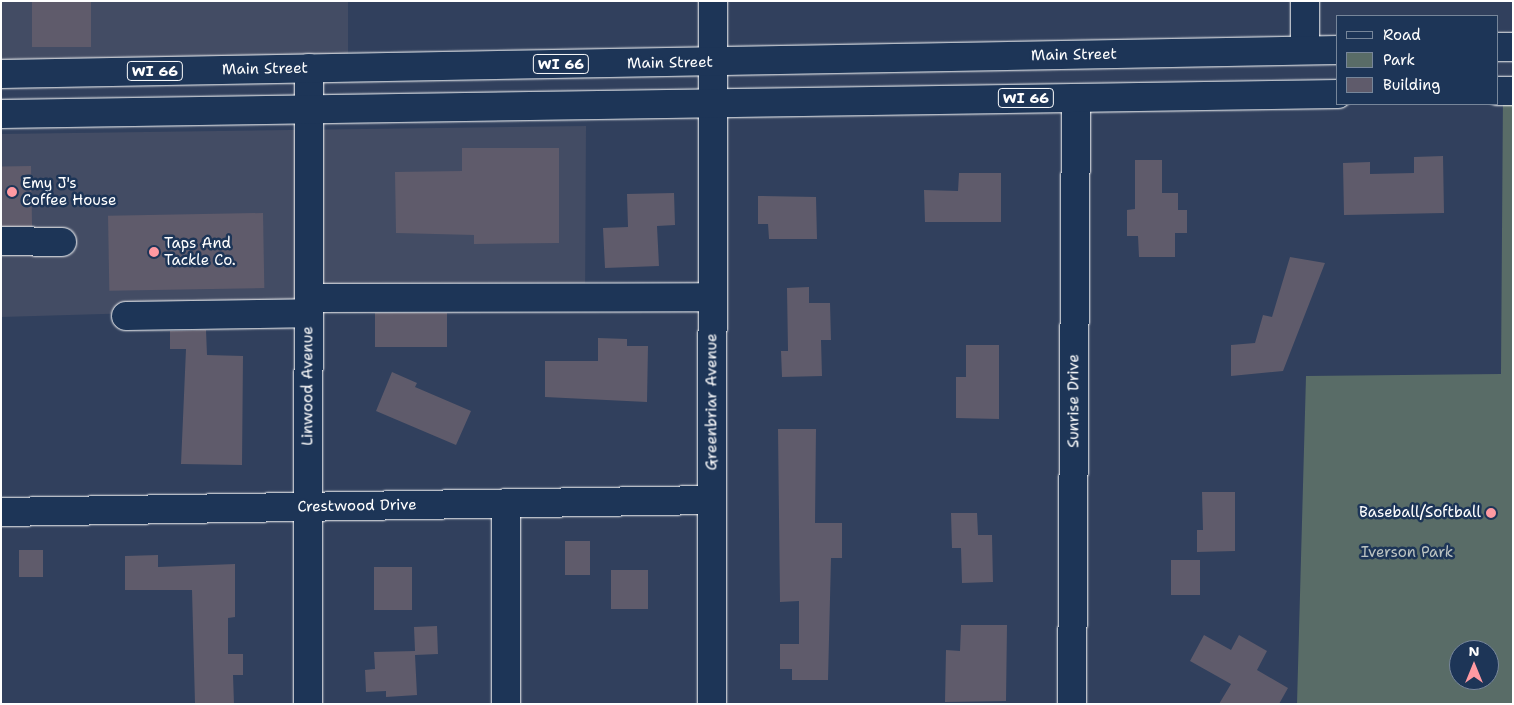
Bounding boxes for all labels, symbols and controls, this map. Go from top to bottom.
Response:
legend [1336,15,1499,105]
text: Road [1383,25,1421,45]
street label: Main Street [1031,45,1117,65]
text: Park [1383,50,1415,70]
road number: WI 66 [532,52,590,76]
street label: Main Street [627,53,713,73]
road number: WI 66 [126,59,184,82]
street label: Main Street [222,59,308,79]
text: Building [1383,75,1440,95]
road number: WI 66 [997,86,1055,110]
place label: Emy J's Coffee House [22,174,116,209]
marker: Emy J's Coffee House [6,186,18,198]
place label: Taps And Tackle Co. [164,234,235,269]
marker: Taps And Tackle Co. [148,246,160,258]
street label: Linwood Avenue [299,326,317,446]
street label: Greenbriar Avenue [703,334,721,470]
street label: Sunrise Drive [1065,354,1083,448]
street label: Crestwood Drive [297,496,417,516]
place label: Baseball/Softball [1359,504,1481,522]
marker: Baseball/Softball [1485,507,1497,519]
park label: Iverson Park [1361,544,1453,562]
north arrow [1449,640,1499,690]
text: N [1468,642,1480,660]

